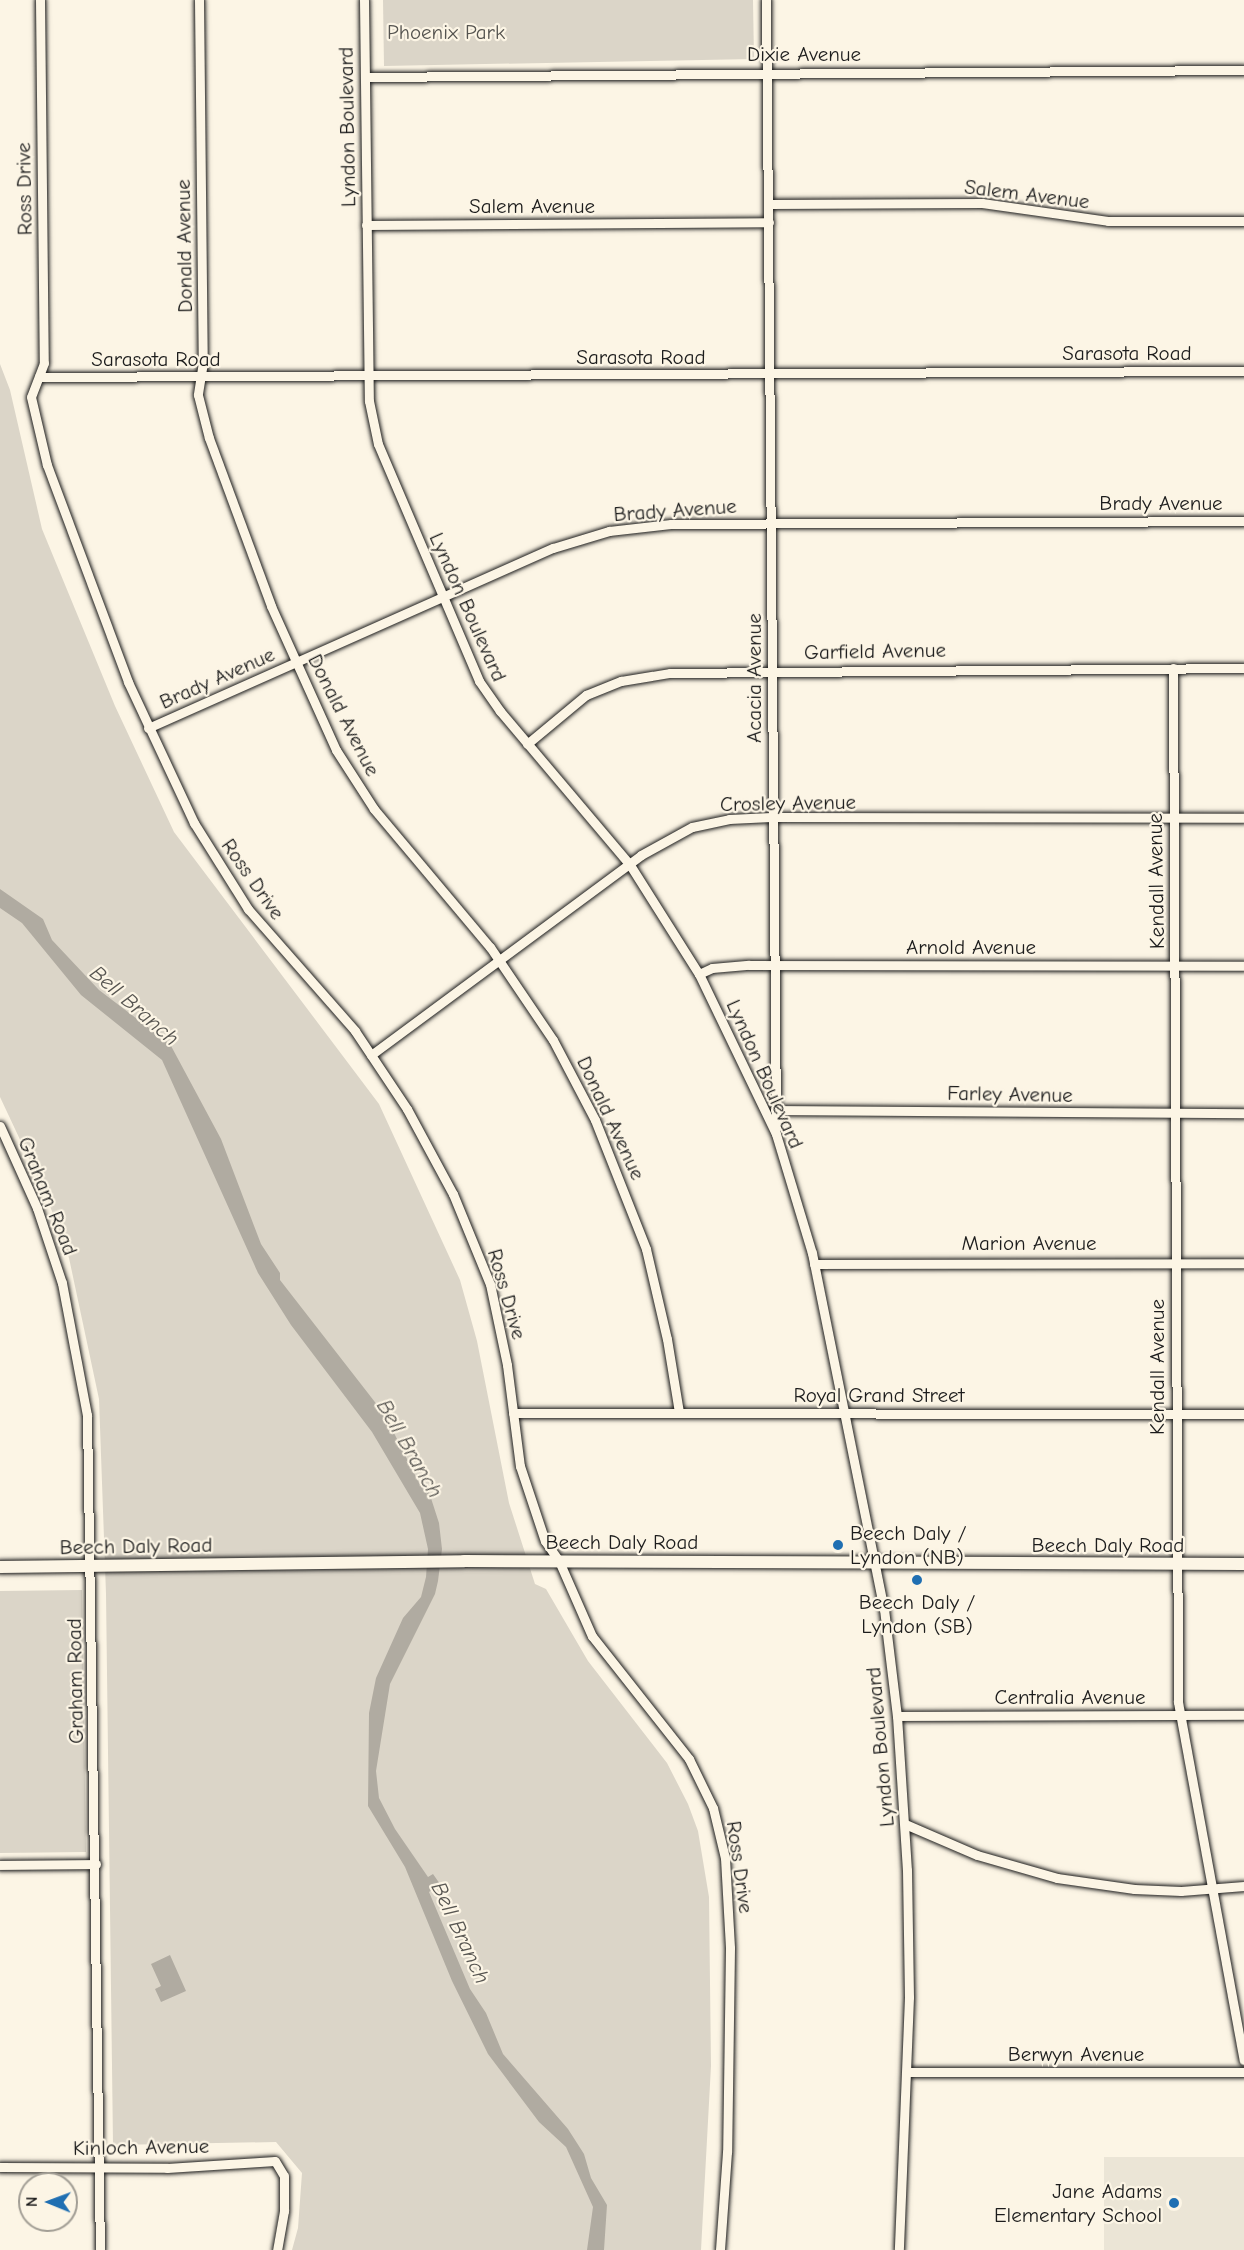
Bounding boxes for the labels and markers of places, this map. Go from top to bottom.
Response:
place label: Beech Daly / Lyndon (NB) [850,1520,967,1570]
marker: Beech Daly / Lyndon (NB) [831,1538,845,1552]
marker: Beech Daly / Lyndon (SB) [910,1573,924,1587]
place label: Beech Daly / Lyndon (SB) [859,1589,975,1639]
place label: Jane Adams Elementary School [994,2178,1162,2228]
marker: Jane Adams Elementary School [1167,2196,1181,2210]

